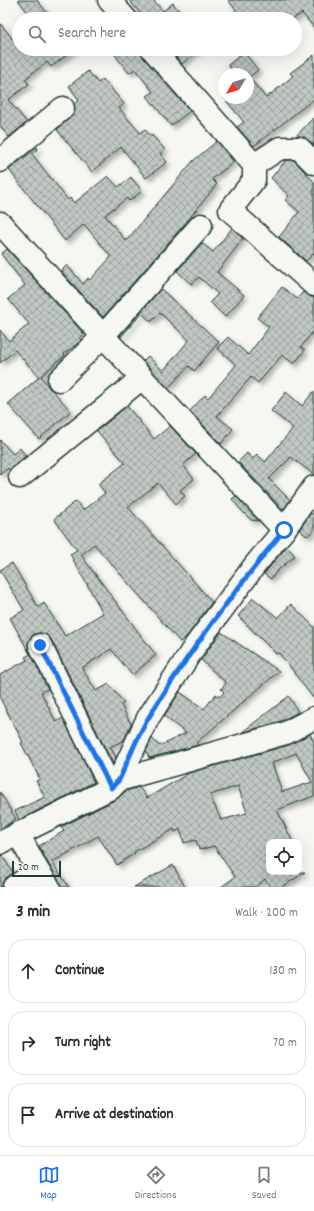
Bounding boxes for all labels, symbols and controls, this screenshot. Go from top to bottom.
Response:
search box [12,12,302,56]
icon: search [26,23,48,45]
text: Search here [58,23,126,45]
north arrow [218,68,254,104]
route start [275,521,293,539]
route end [31,636,49,654]
map controls [266,839,302,875]
button: locate [266,839,302,875]
scale bar [12,859,61,878]
text: 20 m [18,860,39,876]
text: 3 min [16,901,50,925]
text: Walk · 200 m [235,904,298,923]
icon: ahead [17,960,39,982]
text: Continue [55,960,104,982]
text: 130 m [269,962,297,981]
icon: right [17,1032,39,1054]
text: Turn right [55,1032,111,1054]
text: 70 m [273,1034,297,1053]
icon: arrive [17,1104,39,1126]
text: Arrive at destination [55,1104,173,1126]
tab: Map [38,1164,60,1204]
tab: Directions [135,1164,177,1204]
tab: Saved [252,1164,276,1204]

